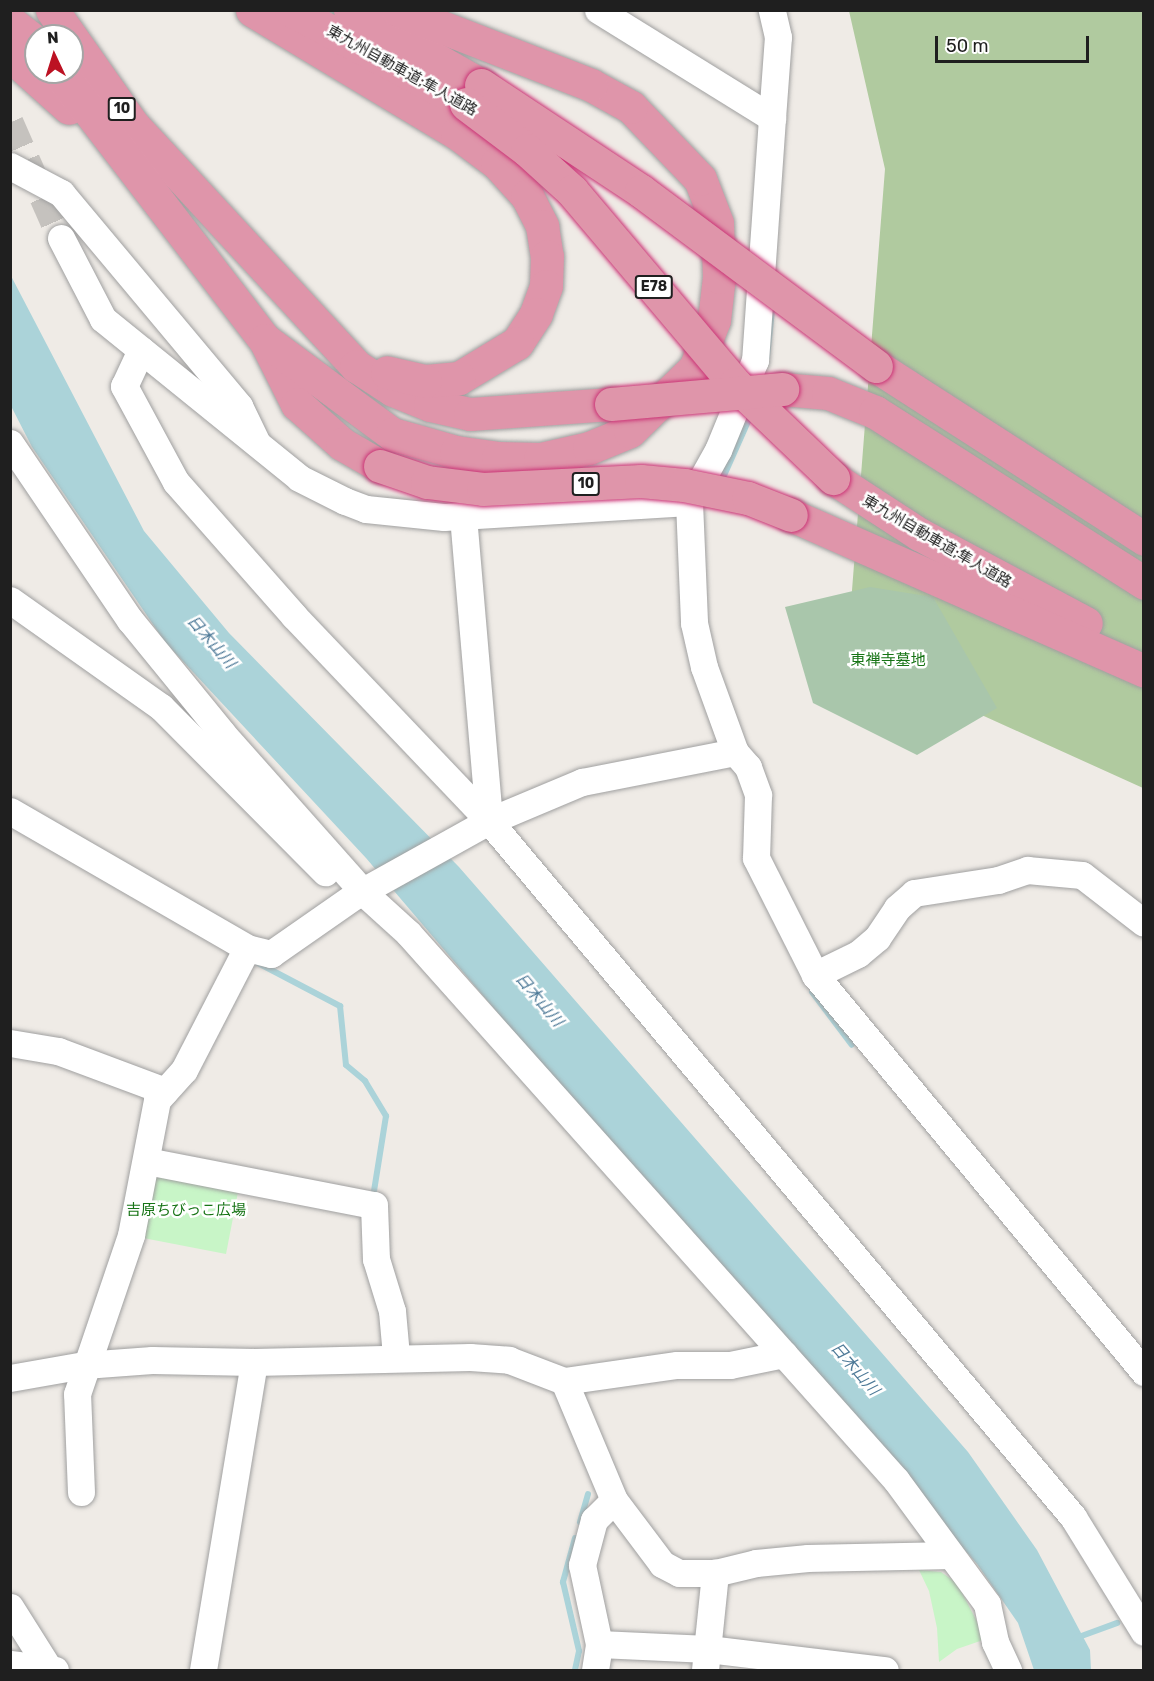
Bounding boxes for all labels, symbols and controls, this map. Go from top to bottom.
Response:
street label: 東九州自動車道;隼人道路 [324,22,480,120]
north arrow [24,24,84,84]
scale bar [938,24,1092,62]
text: N [46,28,59,47]
text: 50 m [946,35,989,57]
road number: 10 [107,98,137,120]
road number: E78 [634,276,674,298]
road number: 10 [571,473,601,495]
street label: 東九州自動車道;隼人道路 [859,492,1015,592]
water label: 日木山川 [183,612,239,672]
park label: 東禅寺墓地 [851,652,925,670]
water label: 日木山川 [511,969,567,1031]
park label: 吉原ちびっこ広場 [126,1202,246,1220]
water label: 日木山川 [827,1339,883,1399]

